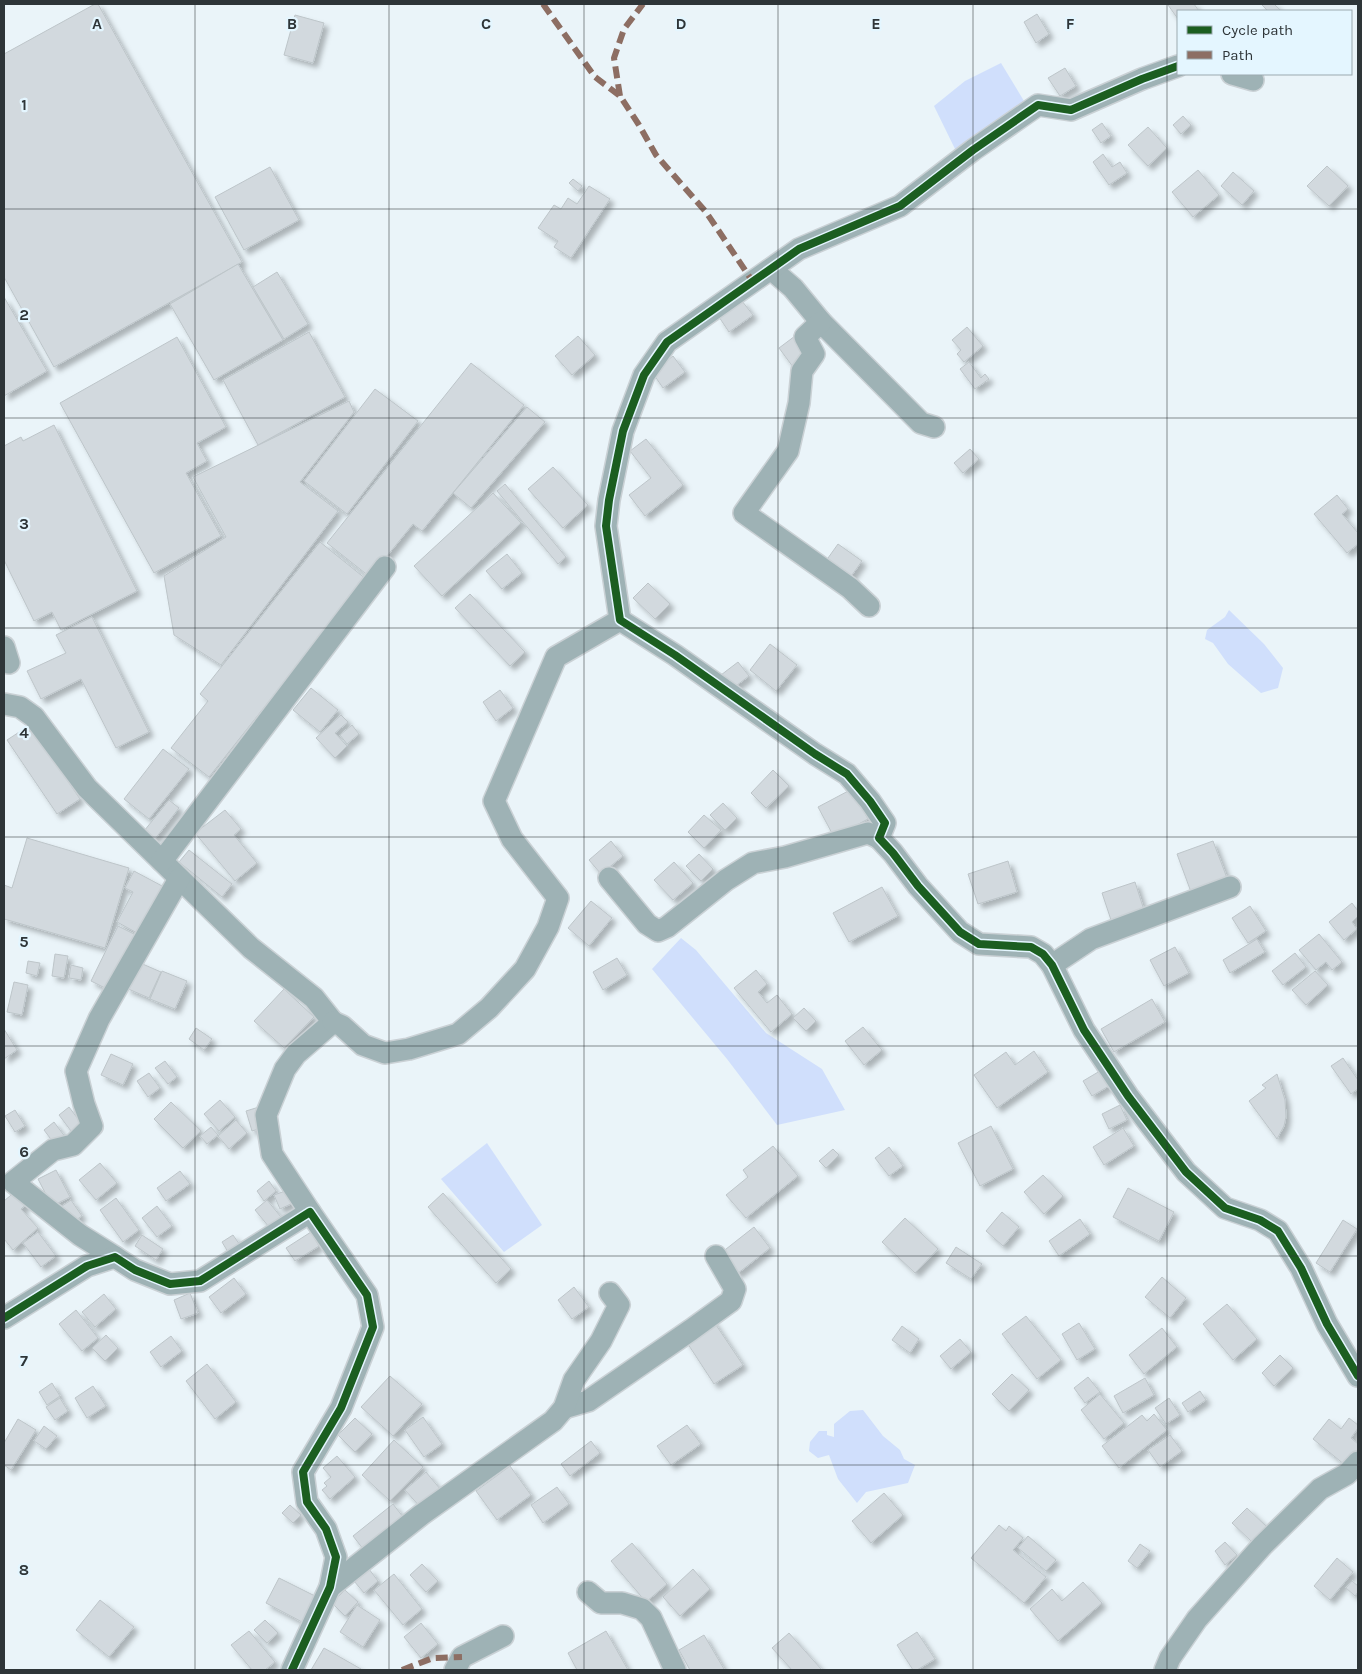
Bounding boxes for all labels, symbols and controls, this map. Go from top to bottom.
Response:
legend [1177,10,1352,75]
text: A [92,14,102,33]
text: B [287,14,297,33]
text: C [481,14,491,33]
text: D [676,14,687,33]
text: E [871,14,881,33]
text: F [1066,14,1075,33]
text: Cycle path [1222,21,1293,39]
text: Path [1222,46,1253,64]
text: 1 [21,95,27,114]
text: 2 [19,305,29,324]
text: 3 [19,514,29,533]
text: 4 [19,723,29,742]
text: 5 [19,932,29,951]
text: 6 [19,1142,29,1161]
text: 7 [20,1351,28,1370]
text: 8 [19,1560,29,1579]

